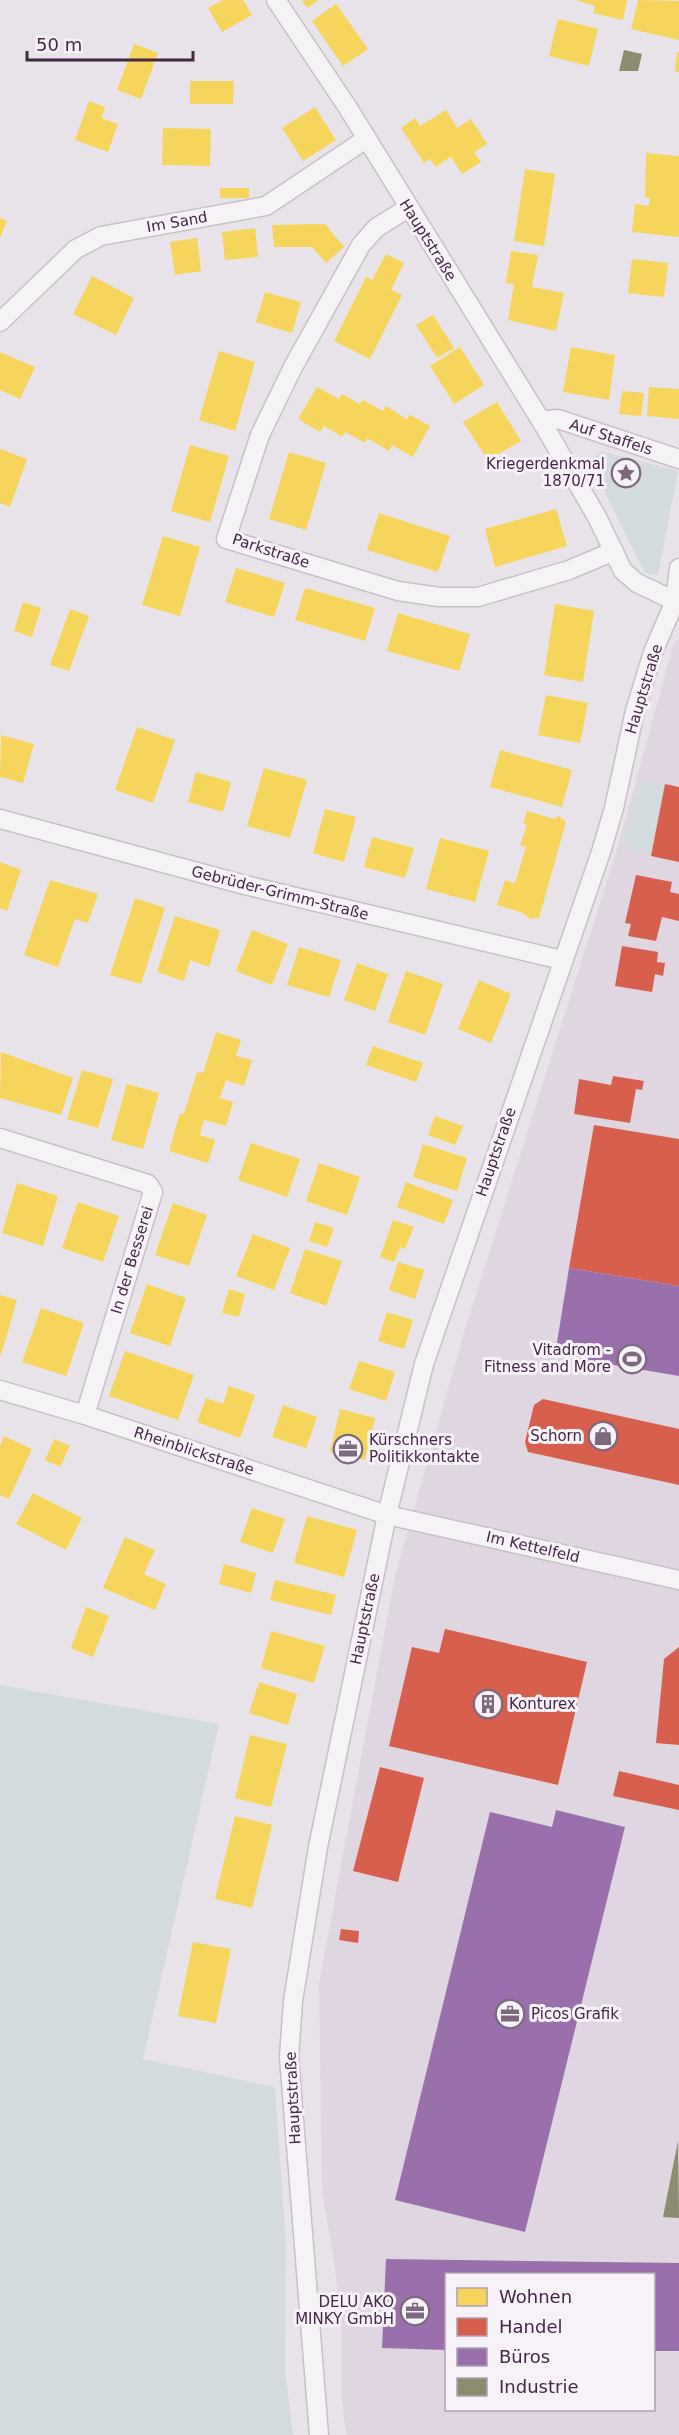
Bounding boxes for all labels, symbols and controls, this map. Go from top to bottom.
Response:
scale bar [27,24,194,62]
text: 50 m [36,34,82,55]
street label: Hauptstraße [396,196,460,284]
street label: Im Sand [145,208,209,236]
street label: Auf Staffels [567,415,655,459]
place label: Kriegerdenkmal 1870/71 [486,455,605,490]
place icon: Kriegerdenkmal 1870/71 [610,457,642,489]
street label: Parkstraße [230,530,312,572]
street label: Hauptstraße [622,642,666,736]
street label: Gebrüder-Grimm-Straße [190,862,370,924]
street label: Hauptstraße [472,1105,520,1199]
street label: In der Besserei [107,1204,157,1316]
place label: Vitadrom - Fitness and More [484,1341,611,1376]
sports icon: Vitadrom - Fitness and More [616,1343,648,1375]
shop icon: Schorn [587,1420,619,1452]
street label: Rheinblickstraße [132,1423,256,1479]
place label: Schorn [530,1427,582,1445]
place label: Kürschners Politikkontakte [369,1431,479,1466]
office icon: Kürschners Politikkontakte [332,1433,364,1465]
street label: Im Kettelfeld [484,1527,582,1567]
street label: Hauptstraße [347,1572,383,1666]
building icon: Konturex [472,1688,504,1720]
place label: Konturex [509,1695,576,1713]
office icon: Picos Grafik [494,1998,526,2030]
place label: Picos Grafik [531,2005,619,2023]
street label: Hauptstraße [282,2051,304,2145]
legend [445,2273,655,2411]
text: Wohnen [499,2286,572,2307]
place label: DELU AKO MINKY GmbH [295,2293,394,2328]
office icon: DELU AKO MINKY GmbH [399,2295,431,2327]
text: Handel [499,2316,562,2337]
text: Büros [499,2346,550,2367]
text: Industrie [499,2376,578,2397]

